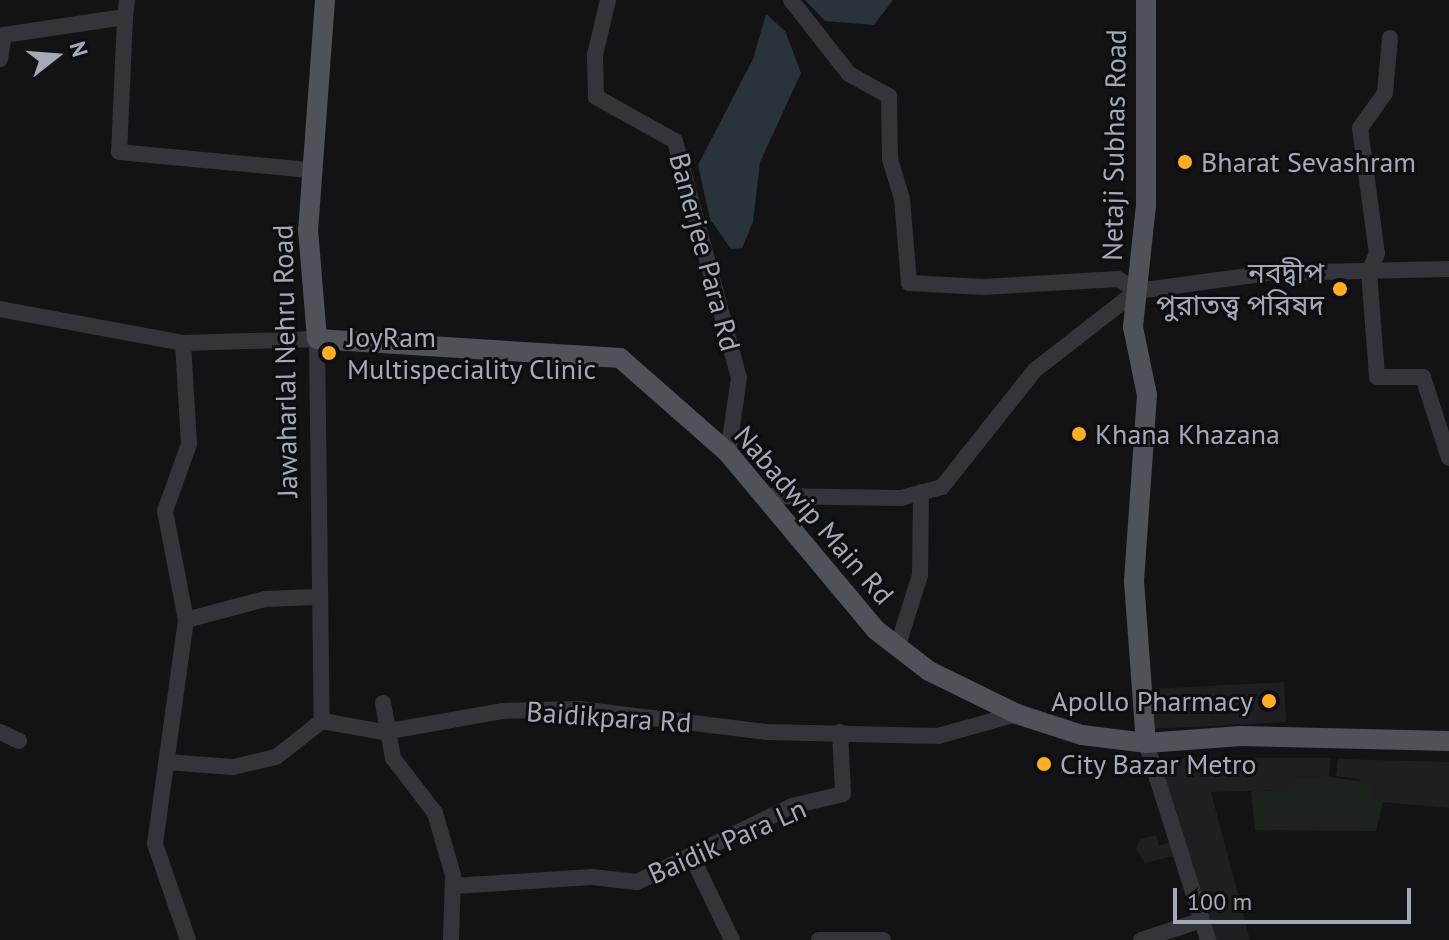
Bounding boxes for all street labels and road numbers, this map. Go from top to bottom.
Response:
street label: Netaji Subhas Road [1095,29,1133,261]
street label: Banerjee Para Rd [662,149,748,355]
street label: Jawaharlal Nehru Road [266,224,304,498]
street label: Nabadwip Main Rd [727,419,901,611]
street label: Baidikpara Rd [525,694,693,740]
street label: Baidik Para Ln [643,791,811,891]

